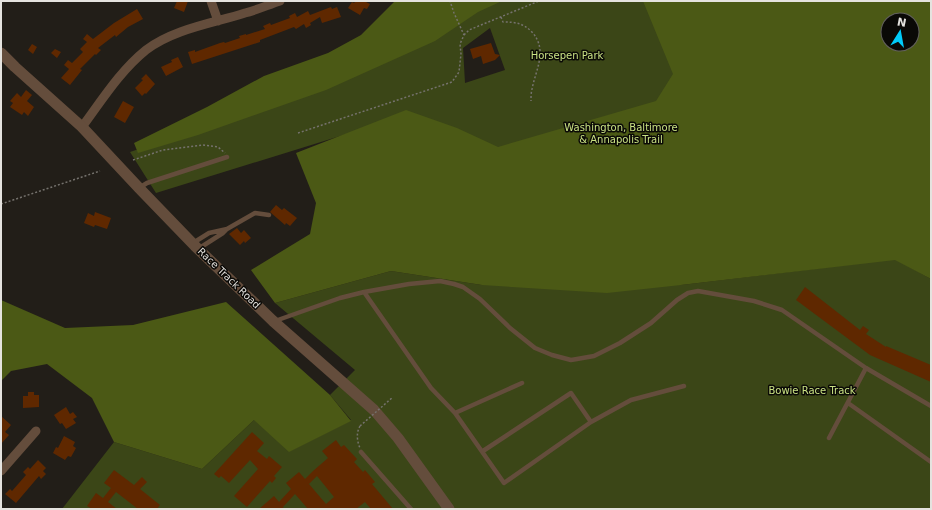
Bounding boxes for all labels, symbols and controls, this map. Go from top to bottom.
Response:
north arrow [880,12,920,52]
text: N [896,15,908,30]
park label: Horsepen Park [531,50,604,61]
park label: Washington, Baltimore & Annapolis Trail [564,122,678,145]
street label: Race Track Road [196,246,262,310]
park label: Bowie Race Track [768,385,856,396]

